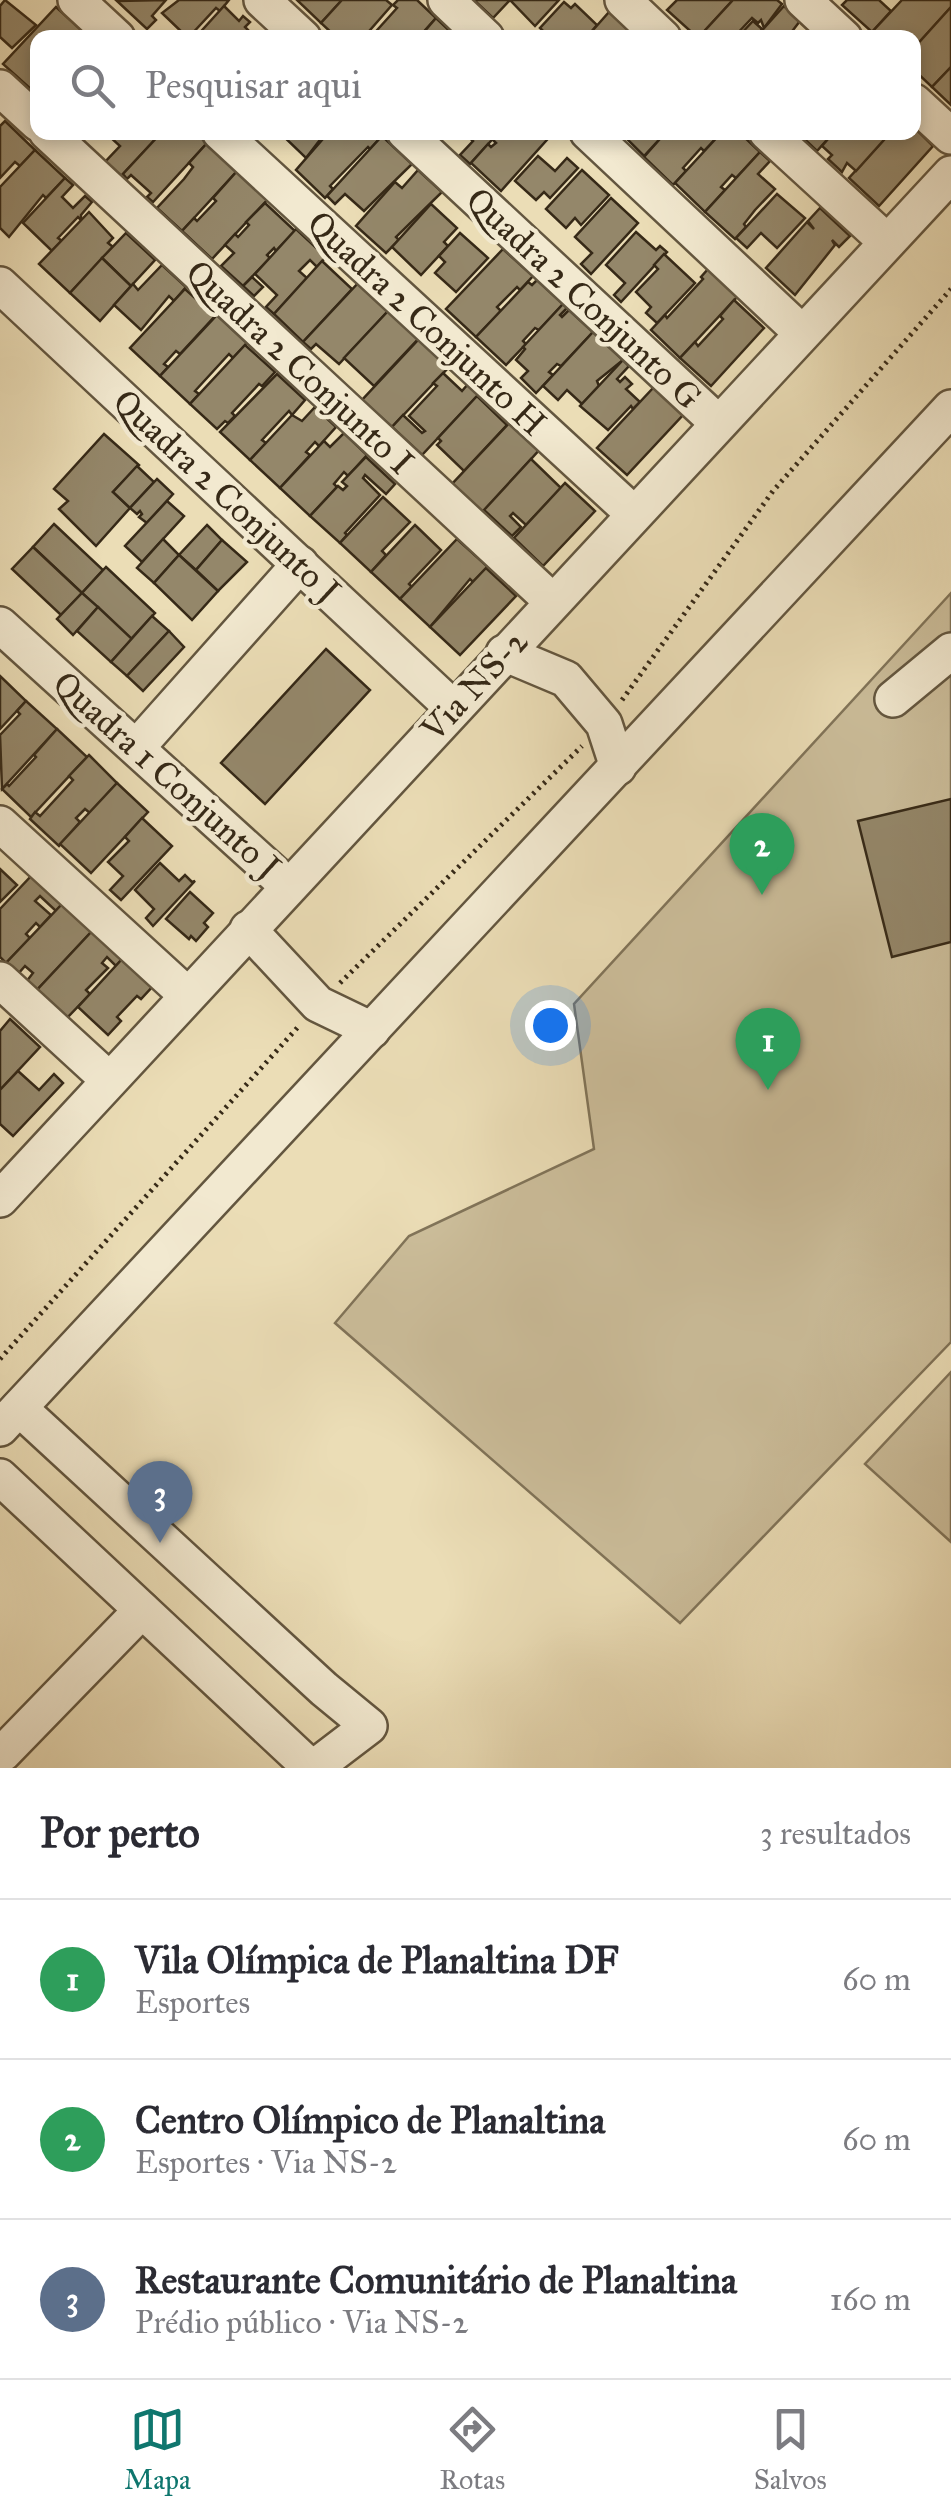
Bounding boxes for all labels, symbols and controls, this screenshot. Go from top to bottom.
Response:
search box [30,30,921,140]
icon: search [65,58,120,113]
text: Pesquisar aqui [145,62,362,108]
street label: Quadra 2 Conjunto G [457,178,710,418]
street label: Quadra 2 Conjunto H [298,202,555,445]
street label: Quadra 2 Conjunto I [177,251,422,484]
street label: Quadra 2 Conjunto J [104,380,349,613]
street label: Via NS-2 [411,620,537,751]
street label: Quadra 1 Conjunto J [44,662,289,889]
pin: 2 [730,812,794,895]
your location [525,1000,576,1051]
pin: 1 [736,1008,800,1090]
pin: 3 [128,1460,192,1543]
text: Por perto [40,1807,200,1859]
text: 3 resultados [760,1814,911,1853]
text: Vila Olímpica de Planaltina DF [135,1937,619,1983]
text: 1 [66,1960,79,1999]
text: 60 m [842,1960,911,1999]
text: Esportes [135,1983,250,2022]
text: Centro Olímpico de Planaltina [135,2097,605,2143]
text: 2 [65,2120,80,2159]
text: 60 m [842,2120,911,2159]
text: Esportes · Via NS-2 [135,2143,397,2182]
text: Restaurante Comunitário de Planaltina [135,2257,737,2303]
text: 3 [66,2280,79,2319]
text: 160 m [830,2280,911,2319]
text: Prédio público · Via NS-2 [135,2303,468,2342]
tab: Mapa [124,2402,191,2497]
tab: Rotas [439,2402,505,2497]
tab: Salvos [754,2402,827,2497]

